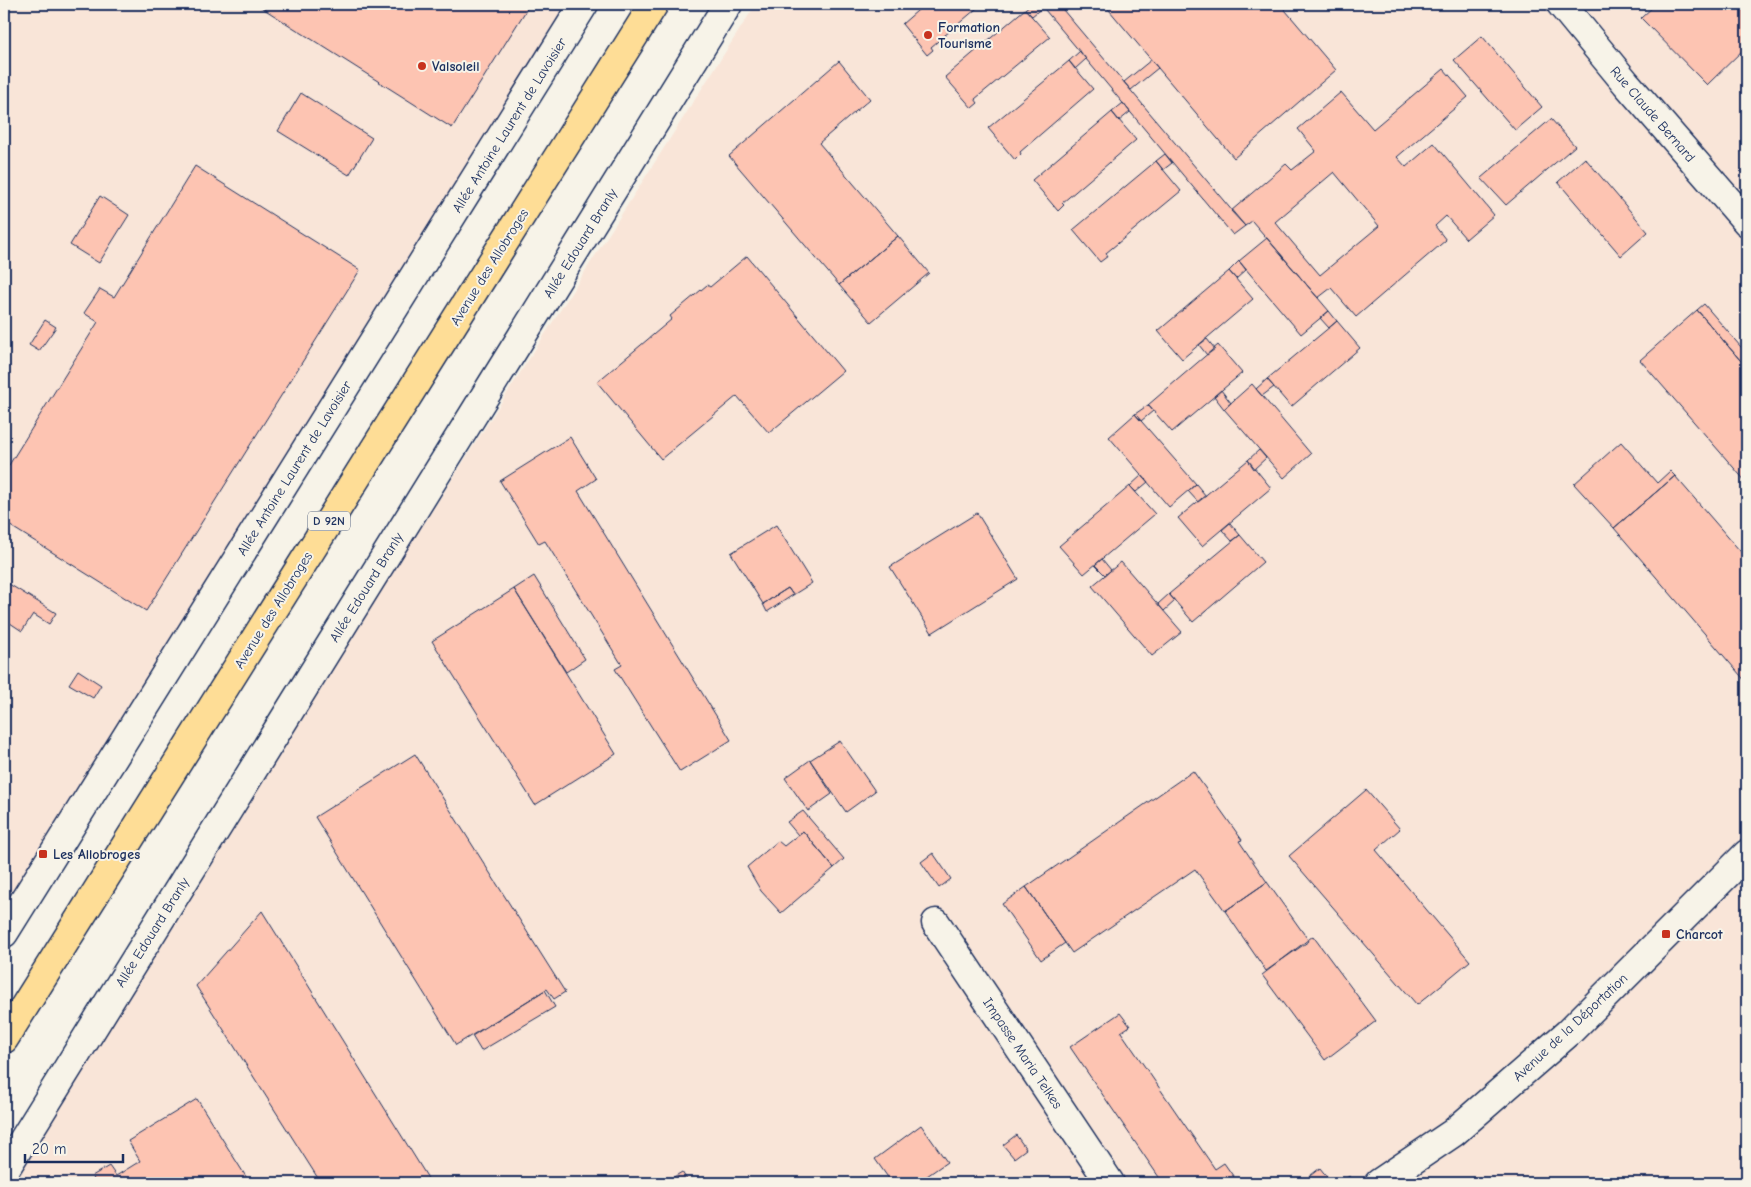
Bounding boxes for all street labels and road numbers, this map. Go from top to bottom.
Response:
street label: Allée Antoine Laurent de Lavoisier [448,34,571,216]
street label: Rue Claude Bernard [1606,63,1699,166]
street label: Allée Edouard Branly [540,185,621,301]
street label: Avenue des Allobroges [447,206,532,329]
street label: Allée Antoine Laurent de Lavoisier [233,377,356,559]
road number: D 92N [308,512,350,530]
street label: Allée Edouard Branly [326,529,407,645]
street label: Avenue des Allobroges [231,549,316,672]
street label: Allée Edouard Branly [112,874,193,990]
street label: Avenue de la Déportation [1509,970,1631,1085]
street label: Impasse Maria Telkes [979,995,1066,1112]

